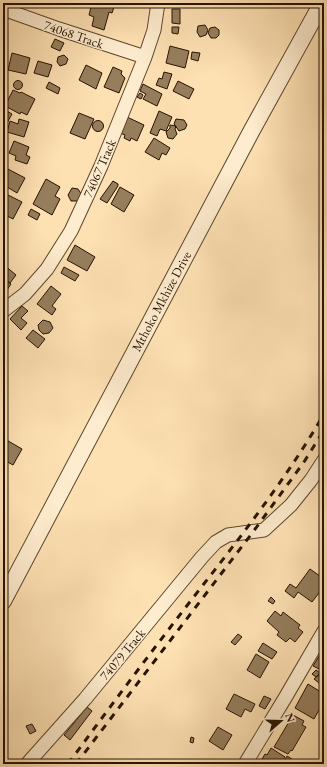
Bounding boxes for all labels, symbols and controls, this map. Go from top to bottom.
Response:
street label: 74068 Track [42,16,107,53]
street label: 74067 Track [79,136,120,200]
street label: Mthoko Mkhize Drive [128,248,195,354]
street label: 74079 Track [96,624,149,684]
north arrow [261,701,301,741]
text: N [282,711,299,724]

